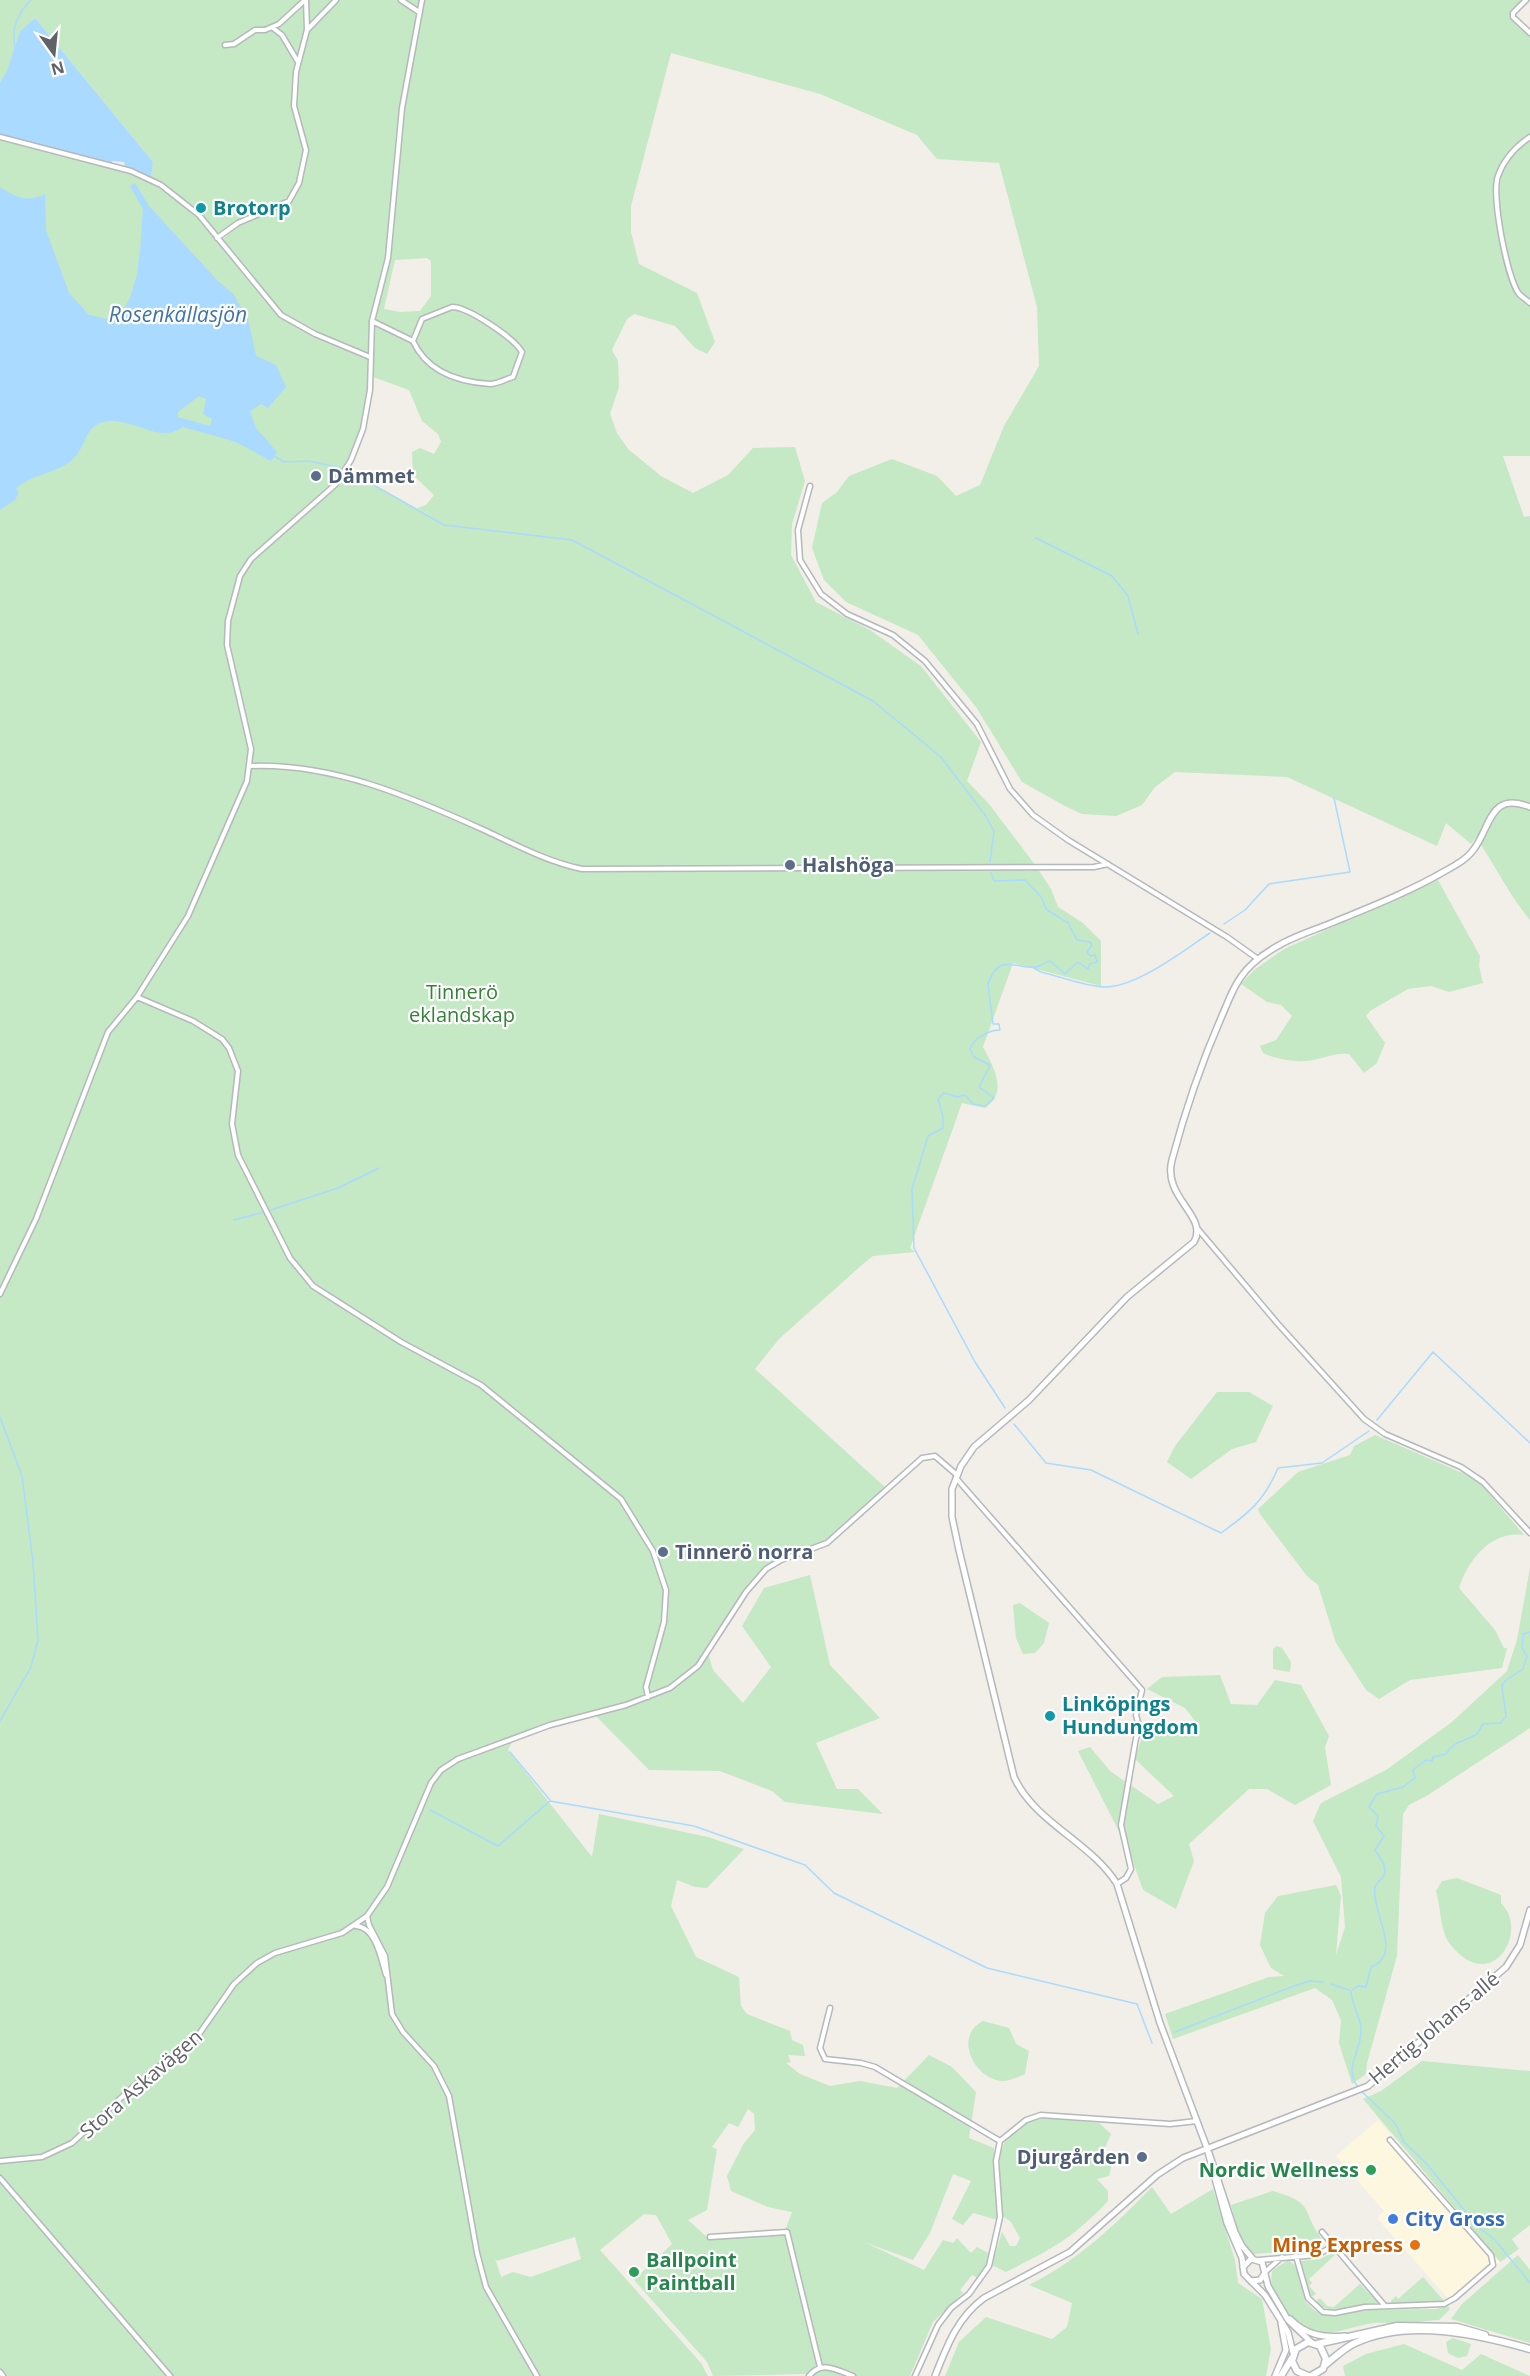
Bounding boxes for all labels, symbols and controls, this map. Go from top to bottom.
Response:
north arrow [24,24,84,84]
text: N [49,56,67,81]
place label: Brotorp [213,194,291,221]
marker: Brotorp [194,201,208,215]
water label: Rosenkällasjön [109,300,247,328]
place label: Dämmet [328,462,415,489]
marker: Dämmet [309,469,323,483]
place label: Halshöga [802,851,894,878]
marker: Halshöga [783,858,797,872]
park label: Tinnerö eklandskap [409,978,515,1028]
place label: Tinnerö norra [675,1538,813,1565]
marker: Tinnerö norra [656,1545,670,1559]
place label: Linköpings Hundungdom [1062,1690,1199,1740]
marker: Linköpings Hundungdom [1043,1709,1057,1723]
street label: Hertig Johans allé [1363,1965,1505,2090]
street label: Stora Askavägen [74,2023,208,2144]
place label: Djurgården [1017,2143,1130,2170]
marker: Djurgården [1135,2150,1149,2164]
place label: Nordic Wellness [1199,2156,1359,2183]
marker: Nordic Wellness [1364,2163,1378,2177]
place label: City Gross [1405,2205,1505,2232]
marker: City Gross [1386,2212,1400,2226]
place label: Ming Express [1272,2231,1403,2258]
marker: Ming Express [1408,2238,1422,2252]
place label: Ballpoint Paintball [646,2246,737,2296]
marker: Ballpoint Paintball [627,2265,641,2279]

